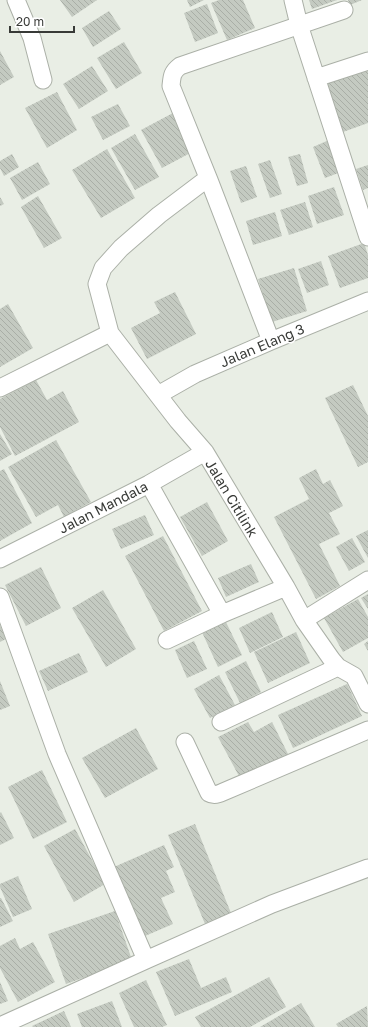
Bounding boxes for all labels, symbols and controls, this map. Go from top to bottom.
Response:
scale bar [10,8,74,34]
text: 20 m [16,14,44,29]
street label: Jalan Elang 3 [217,320,307,370]
street label: Jalan Citilink [202,456,262,540]
street label: Jalan Mandala [56,477,150,537]

